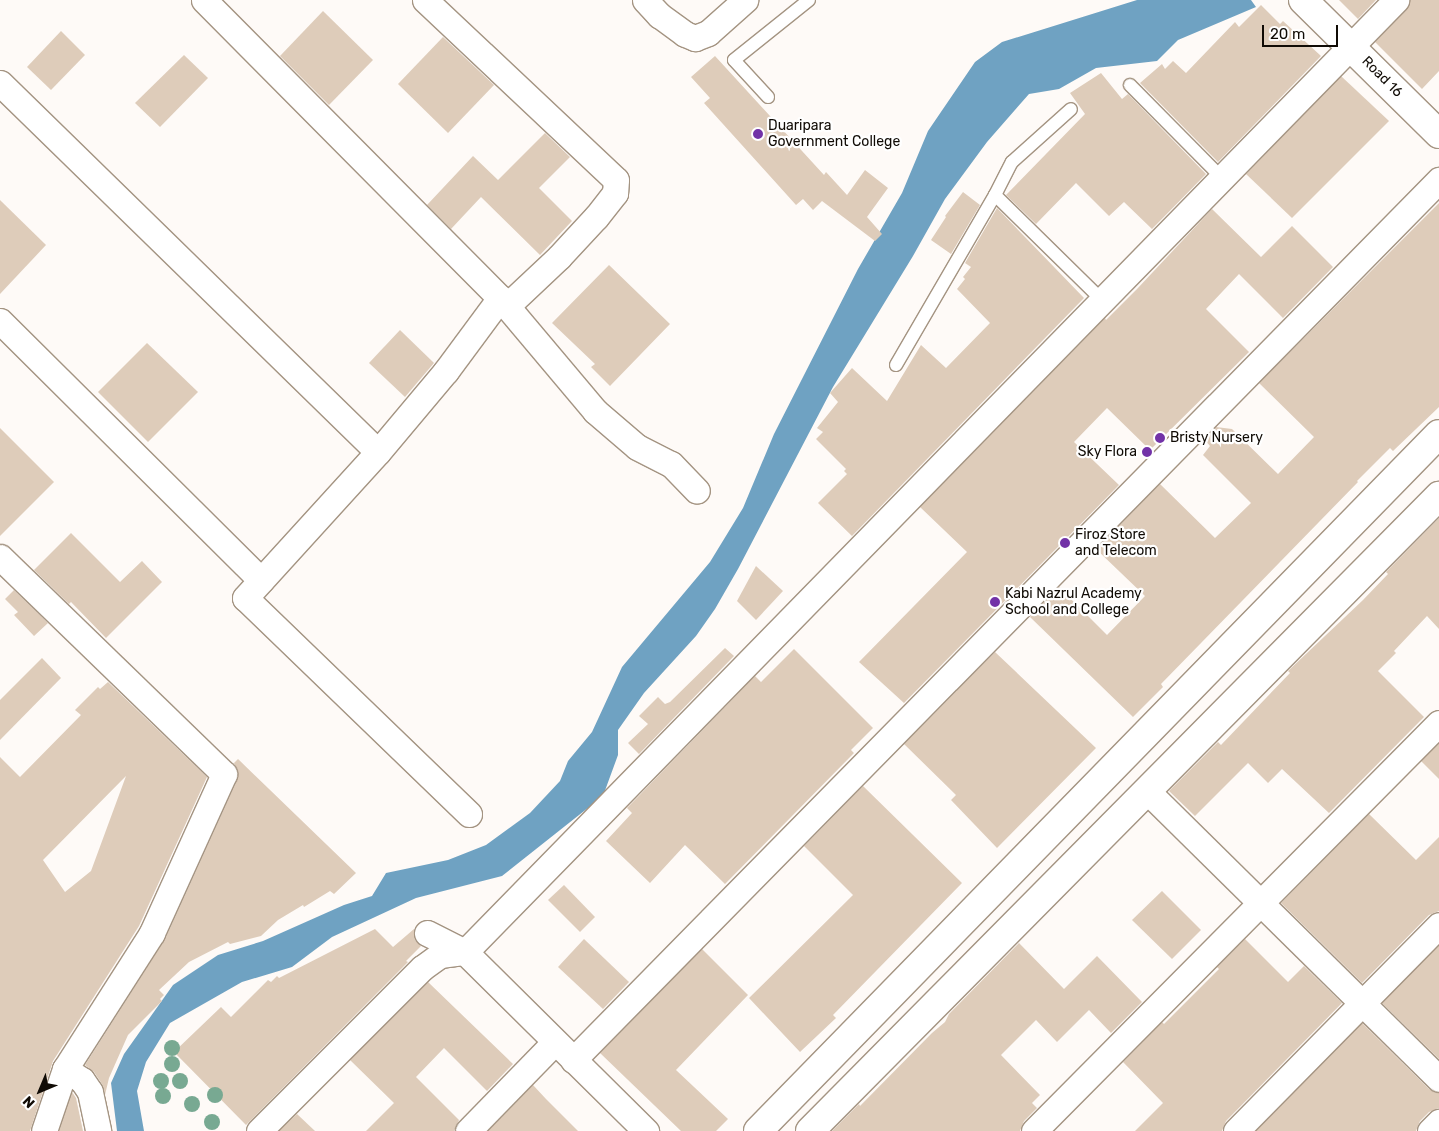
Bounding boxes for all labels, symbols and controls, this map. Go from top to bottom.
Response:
scale bar [1264,15,1340,47]
text: 20 m [1270,25,1305,43]
street label: Road 16 [1358,53,1406,101]
place label: Duaripara Government College [768,118,900,150]
marker: Duaripara Government College [752,128,764,140]
place label: Bristy Nursery [1170,430,1263,446]
marker: Bristy Nursery [1154,432,1166,444]
place label: Sky Flora [1077,444,1137,460]
marker: Sky Flora [1141,446,1153,458]
place label: Firoz Store and Telecom [1075,527,1157,560]
marker: Firoz Store and Telecom [1059,537,1071,549]
place label: Kabi Nazrul Academy School and College [1005,586,1142,618]
marker: Kabi Nazrul Academy School and College [989,596,1001,608]
north arrow [15,1066,65,1116]
text: N [19,1092,39,1112]

